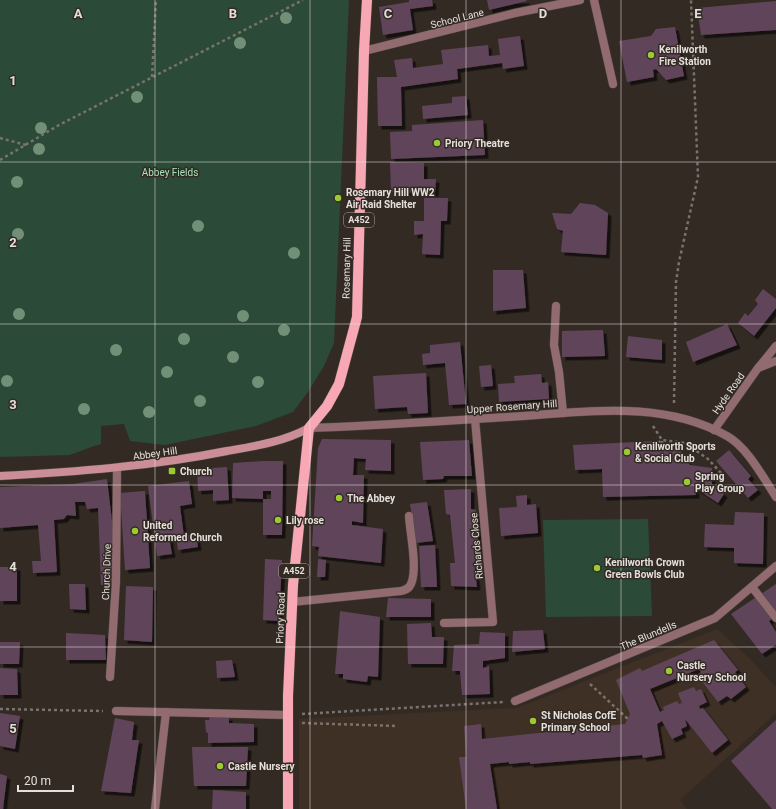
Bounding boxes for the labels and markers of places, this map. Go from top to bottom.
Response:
place label: Kenilworth Fire Station [659,44,711,67]
marker: Kenilworth Fire Station [646,50,656,60]
marker: Priory Theatre [432,138,442,148]
place label: Priory Theatre [445,138,510,149]
place label: Rosemary Hill WW2 Air Raid Shelter [346,187,435,210]
marker: Rosemary Hill WW2 Air Raid Shelter [333,193,343,203]
place label: Kenilworth Sports & Social Club [635,441,716,464]
marker: Kenilworth Sports & Social Club [622,447,632,457]
marker: Church [167,466,177,476]
place label: Church [180,466,213,477]
place label: Spring Play Group [695,471,744,494]
marker: Spring Play Group [682,477,692,487]
marker: The Abbey [334,493,344,503]
place label: The Abbey [347,493,396,504]
marker: Lily rose [273,515,283,525]
place label: Lily rose [286,515,325,526]
place label: United Reformed Church [143,520,222,543]
marker: United Reformed Church [130,526,140,536]
place label: Kenilworth Crown Green Bowls Club [605,557,685,580]
marker: Kenilworth Crown Green Bowls Club [592,563,602,573]
place label: Castle Nursery School [677,660,746,683]
marker: Castle Nursery School [664,666,674,676]
place label: St Nicholas CofE Primary School [541,710,617,733]
marker: St Nicholas CofE Primary School [528,716,538,726]
marker: Castle Nursery [215,761,225,771]
place label: Castle Nursery [228,761,296,772]

